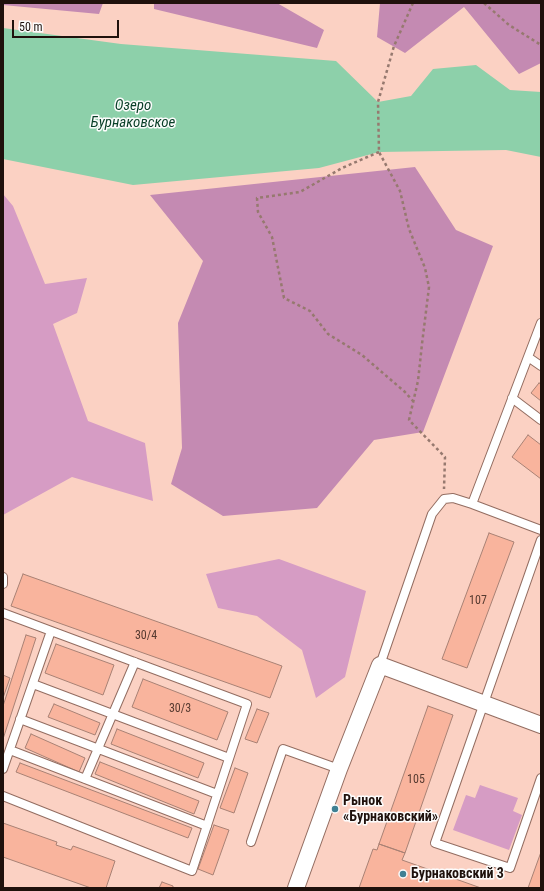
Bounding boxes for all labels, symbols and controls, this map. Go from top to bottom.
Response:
scale bar [14,12,121,38]
text: 50 m [19,20,43,34]
water label: Озеро Бурнаковское [91,97,175,132]
house number: 107 [469,594,487,608]
house number: 30/4 [135,629,157,643]
house number: 30/3 [169,702,191,716]
house number: 105 [407,773,425,787]
place label: Рынок «Бурнаковский» [343,793,438,826]
marker: Рынок «Бурнаковский» [330,804,340,814]
place label: Бурнаковский 3 [411,866,504,882]
marker: Бурнаковский 3 [398,869,408,879]

